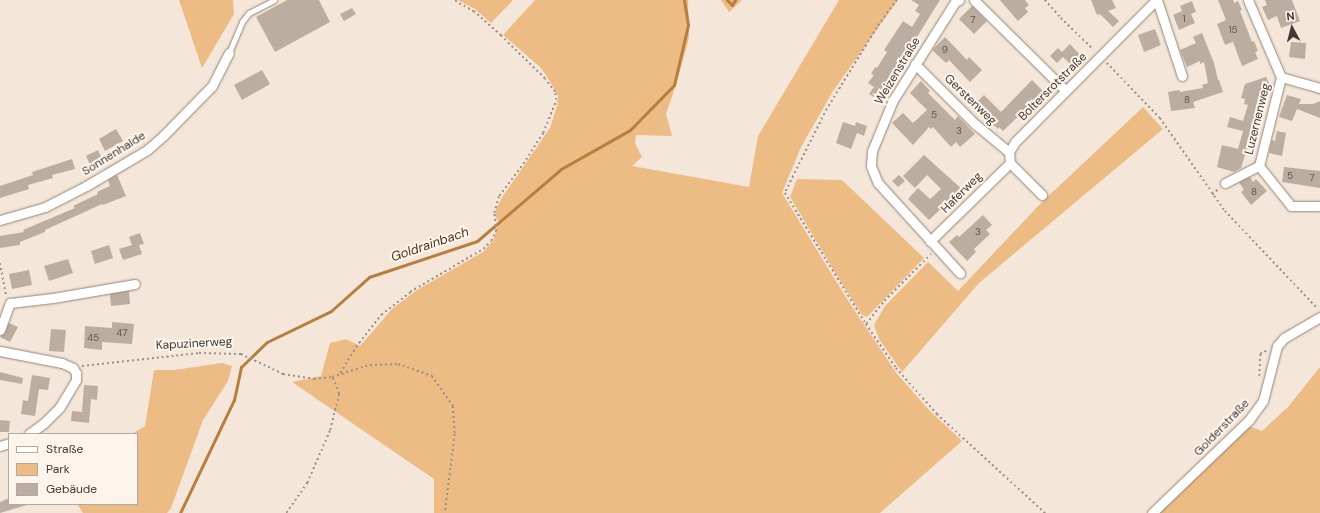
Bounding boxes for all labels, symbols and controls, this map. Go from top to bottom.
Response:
north arrow [1272,8,1312,48]
text: N [1286,9,1295,24]
house number: 1 [1182,13,1186,25]
house number: 7 [970,14,976,26]
house number: 15 [1228,24,1238,36]
street label: Weizenstraße [872,35,924,107]
house number: 9 [942,44,948,56]
street label: Boltersrotstraße [1016,50,1090,124]
street label: Gerstenweg [941,72,999,128]
street label: Luzernenweg [1242,82,1274,156]
house number: 8 [1184,94,1190,106]
house number: 5 [931,109,937,121]
house number: 3 [956,125,962,137]
street label: Sonnenhalde [80,129,148,179]
street label: Haferweg [938,169,986,217]
house number: 5 [1287,170,1293,182]
house number: 7 [1309,172,1315,184]
house number: 8 [1251,186,1257,198]
water label: Goldrainbach [389,224,471,266]
house number: 3 [975,226,981,238]
house number: 47 [116,327,128,339]
house number: 45 [87,332,99,344]
street label: Kapuzinerweg [155,335,233,353]
street label: Golderstraße [1191,396,1253,460]
legend [8,433,138,505]
text: Straße [46,441,83,457]
text: Park [46,461,70,477]
text: Gebäude [46,481,97,497]

